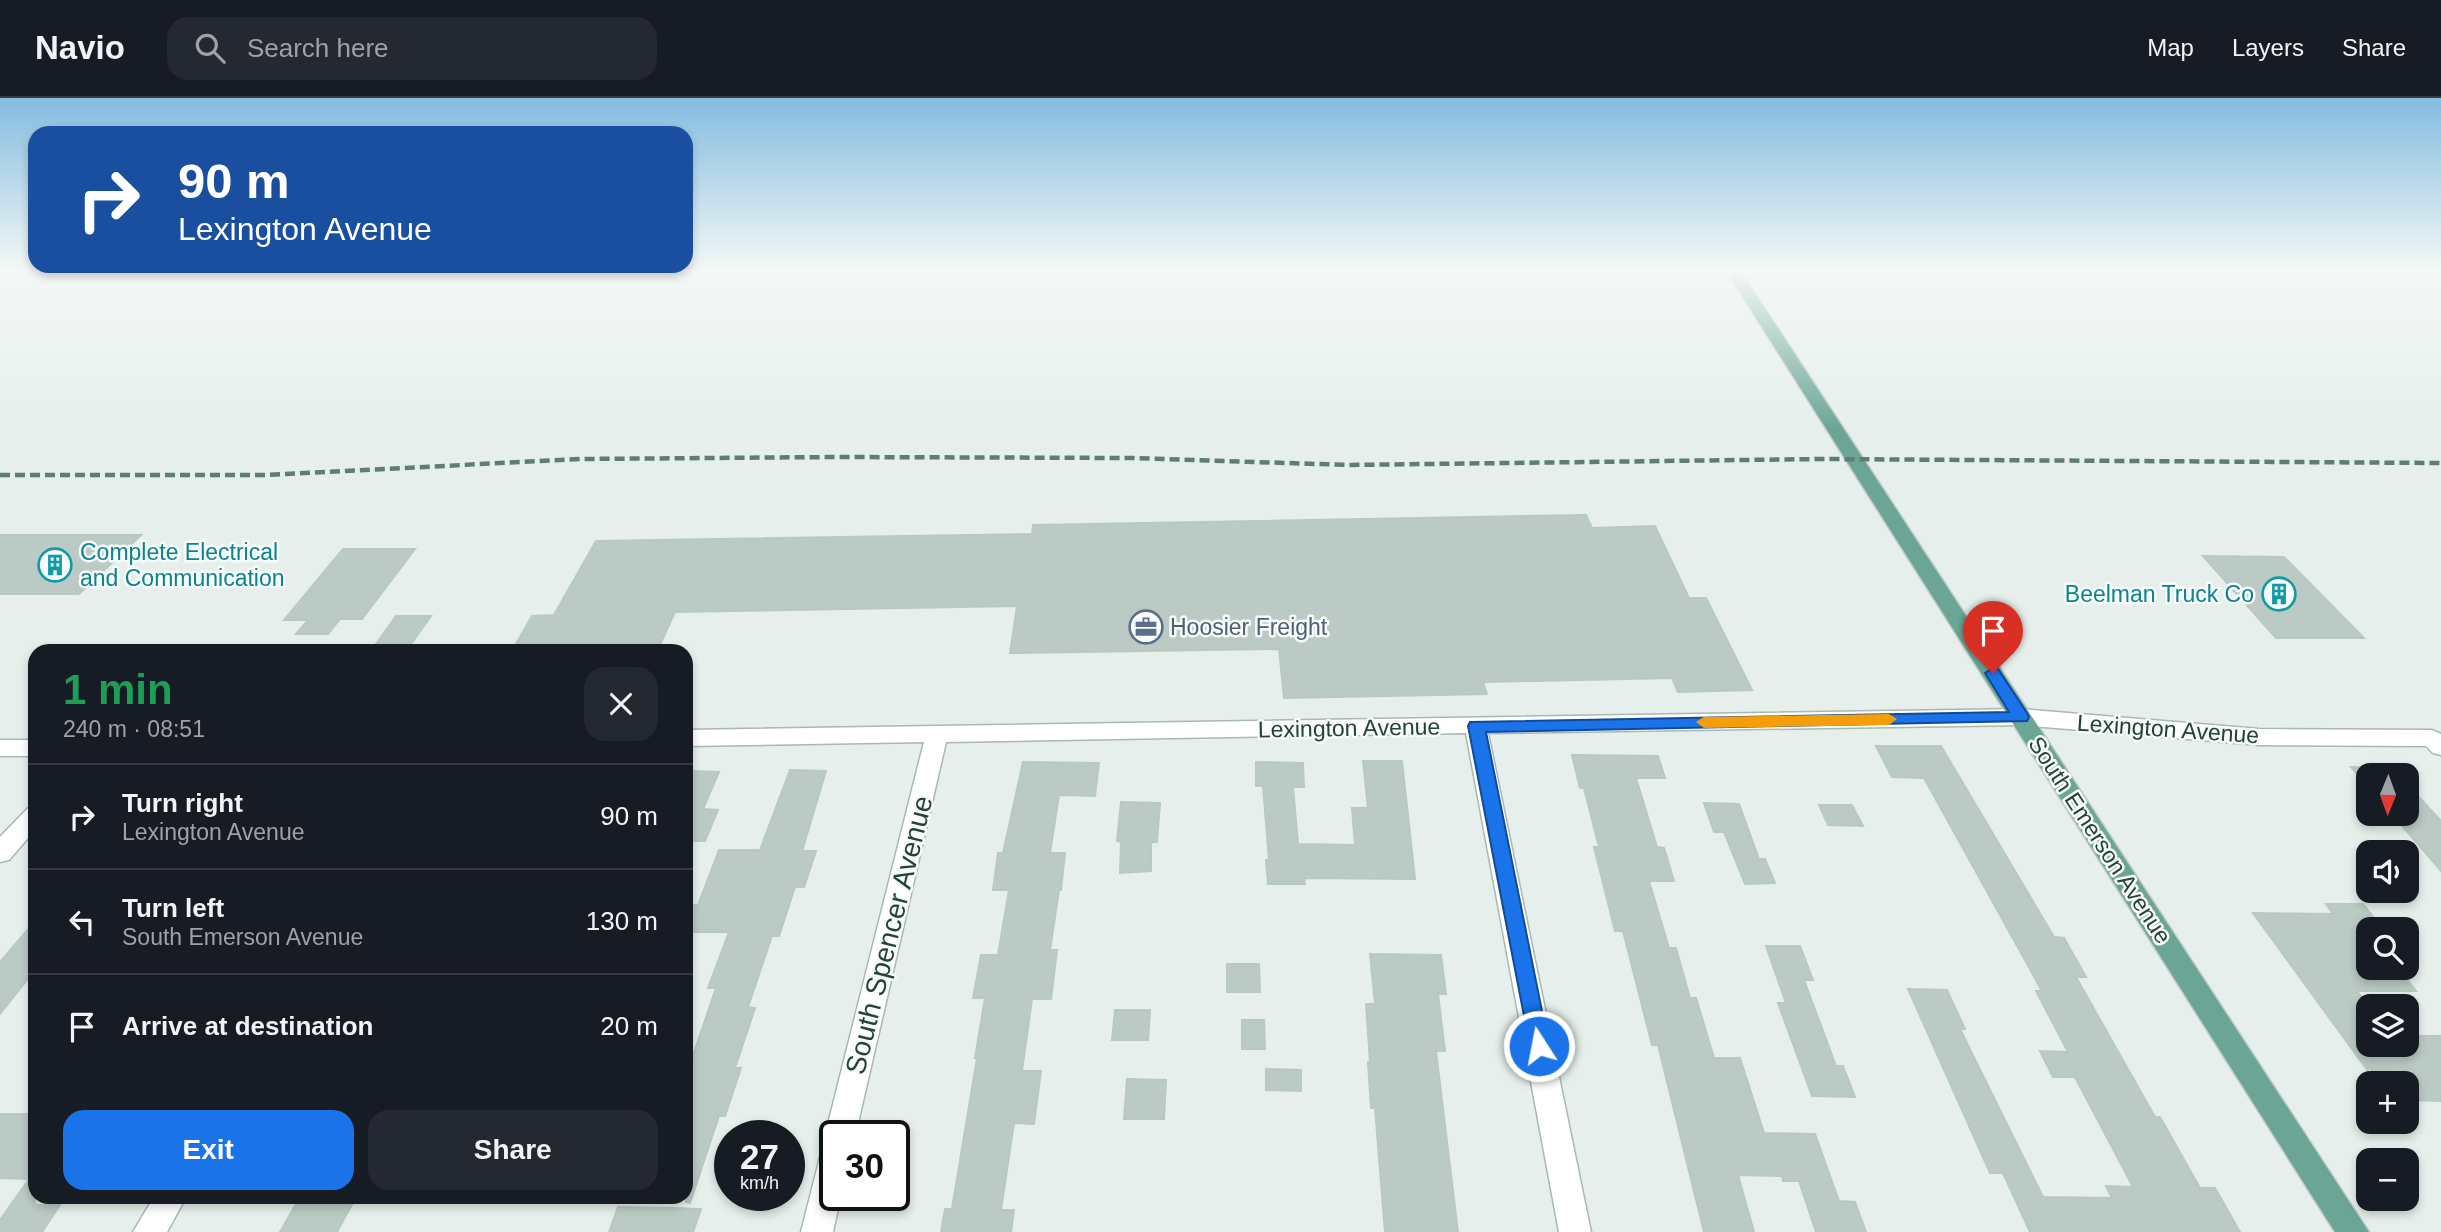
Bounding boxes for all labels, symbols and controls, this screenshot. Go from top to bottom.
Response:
search box [167,17,657,80]
text: Navio [35,29,125,66]
icon: search [191,29,229,67]
text: Search here [247,33,389,63]
text: Map [2147,34,2194,61]
text: Layers [2232,34,2304,61]
text: Share [2342,34,2406,61]
icon: right [63,154,154,245]
text: 90 m [178,154,290,208]
text: Lexington Avenue [178,211,432,247]
place label: Complete Electrical and Communication [80,539,285,591]
building icon: Complete Electrical and Communication [36,546,74,584]
building icon: Beelman Truck Co [2260,575,2298,613]
place label: Beelman Truck Co [2065,581,2254,607]
pin [1963,601,2023,673]
office icon: Hoosier Freight [1127,608,1165,646]
icon: arrive [1974,612,2012,650]
place label: Hoosier Freight [1170,614,1328,640]
text: 1 min [63,666,173,713]
button: close [584,667,658,741]
street label: Lexington Avenue [2076,710,2260,748]
street label: Lexington Avenue [1258,713,1440,743]
text: 240 m · 08:51 [63,716,205,742]
street label: South Emerson Avenue [2023,732,2177,948]
north arrow [2356,763,2418,826]
map controls [2356,763,2419,1211]
text: Turn right [122,788,243,818]
street label: South Spencer Avenue [839,793,939,1077]
icon: right [63,798,101,836]
text: 90 m [600,801,658,831]
text: Lexington Avenue [122,819,304,845]
button: sound [2356,840,2419,903]
text: Turn left [122,893,224,923]
icon: left [63,903,101,941]
text: 130 m [586,906,658,936]
button: search [2356,917,2419,980]
text: South Emerson Avenue [122,924,363,950]
button: layers [2356,994,2419,1057]
icon: arrive [63,1008,101,1046]
position arrow [1502,1009,1576,1083]
text: Arrive at destination [122,1011,373,1041]
text: 20 m [600,1011,658,1041]
button: + [2356,1071,2419,1134]
button: Exit [63,1110,354,1190]
button: Share [368,1110,658,1190]
speed limit sign: 30 [819,1120,910,1211]
text: 27 [740,1137,779,1176]
button: − [2356,1148,2419,1211]
text: km/h [740,1173,779,1193]

